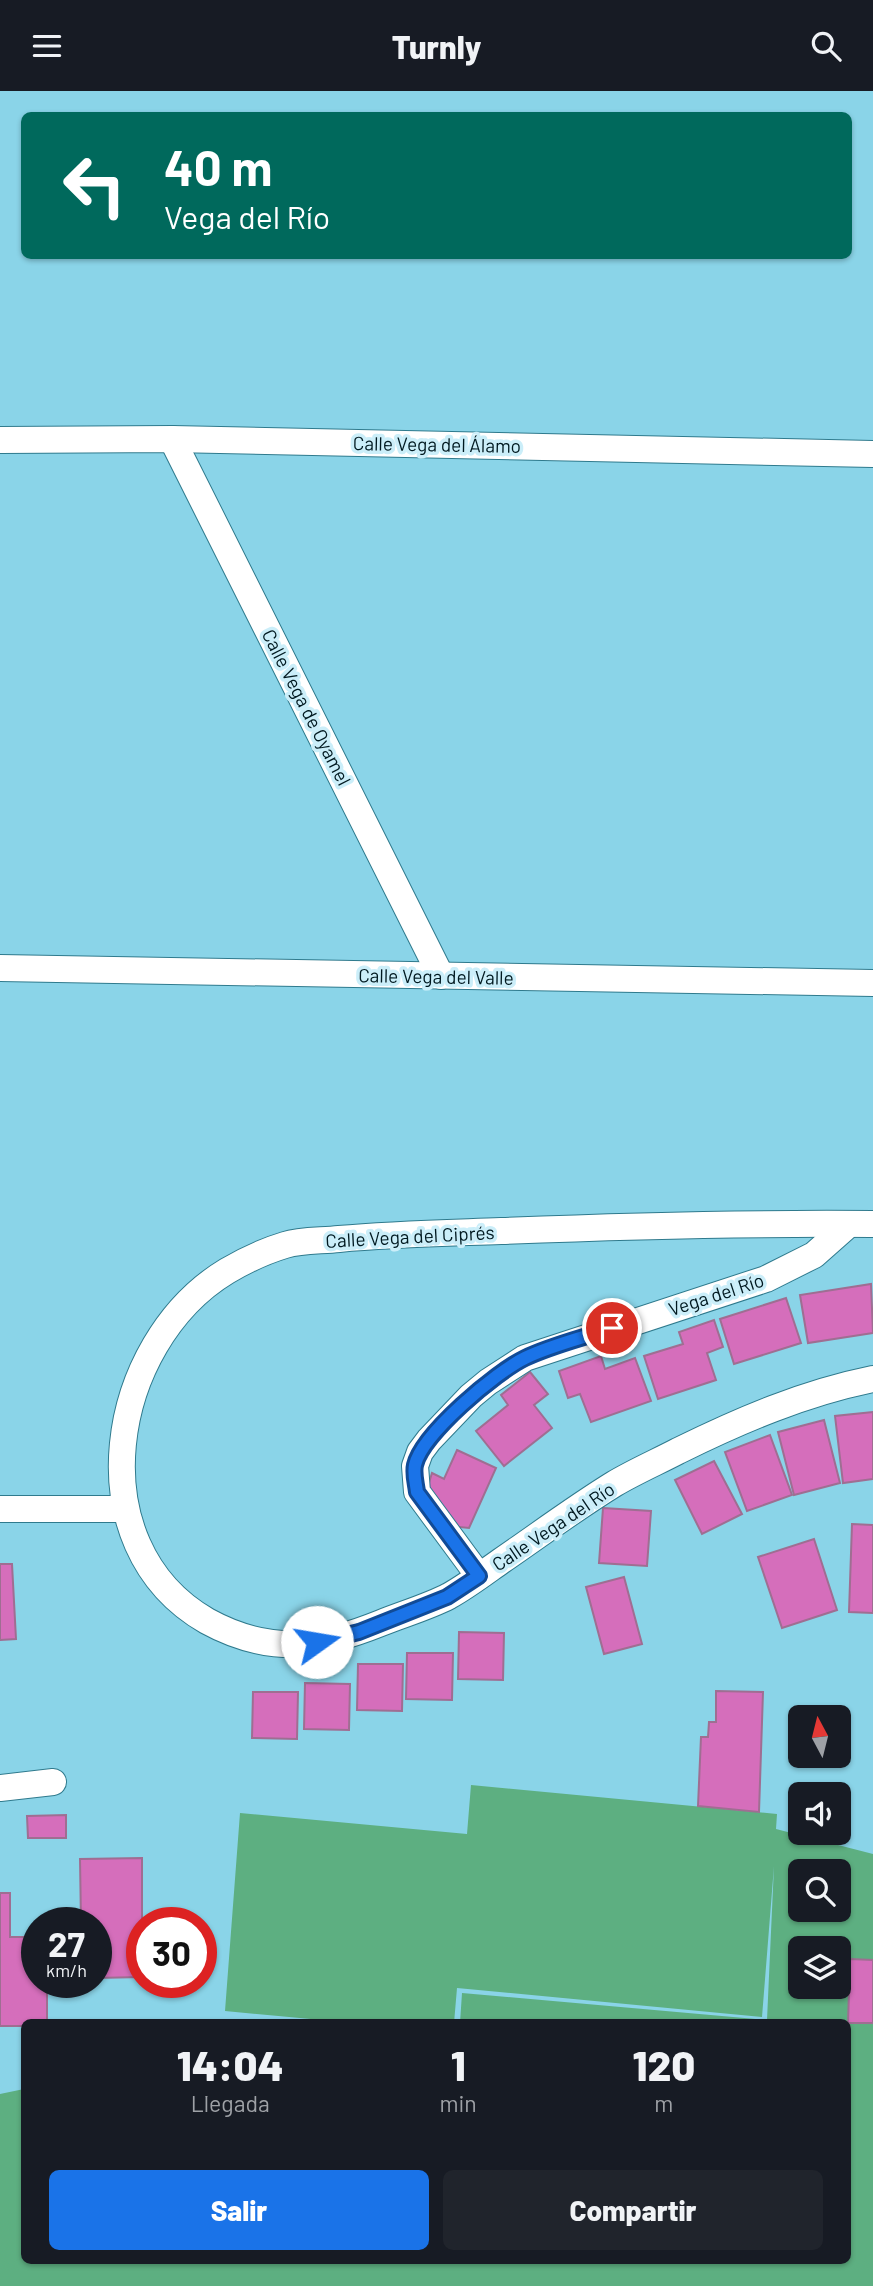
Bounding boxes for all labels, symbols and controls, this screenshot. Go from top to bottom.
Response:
icon: menu [28,27,66,65]
text: Turnly [392,27,481,65]
icon: search [807,27,845,65]
text: 40 m [164,137,272,196]
icon: left [49,140,140,231]
text: Vega del Río [164,197,330,235]
street label: Calle Vega del Álamo [353,431,521,457]
street label: Calle Vega de Oyamel [258,625,356,789]
street label: Calle Vega del Valle [358,963,514,989]
street label: Calle Vega del Ciprés [325,1220,495,1252]
street label: Vega del Río [665,1268,767,1320]
pin [582,1298,642,1358]
icon: arrive [593,1309,631,1347]
street label: Calle Vega del Río [487,1477,619,1575]
position arrow [280,1605,354,1679]
north arrow [788,1705,850,1767]
map controls [788,1705,851,1999]
button: sound [788,1782,851,1845]
button: search [788,1859,851,1922]
speed limit sign: 30 [126,1907,217,1998]
text: 27 [48,1922,85,1964]
button: layers [788,1936,851,1999]
text: km/h [46,1959,87,1981]
text: 14:04 [177,2039,284,2089]
text: 1 [451,2039,466,2089]
text: 120 [632,2039,695,2089]
text: Llegada [191,2089,270,2117]
text: min [439,2089,477,2117]
text: m [654,2089,673,2117]
button: Salir [49,2170,429,2250]
button: Compartir [443,2170,823,2250]

